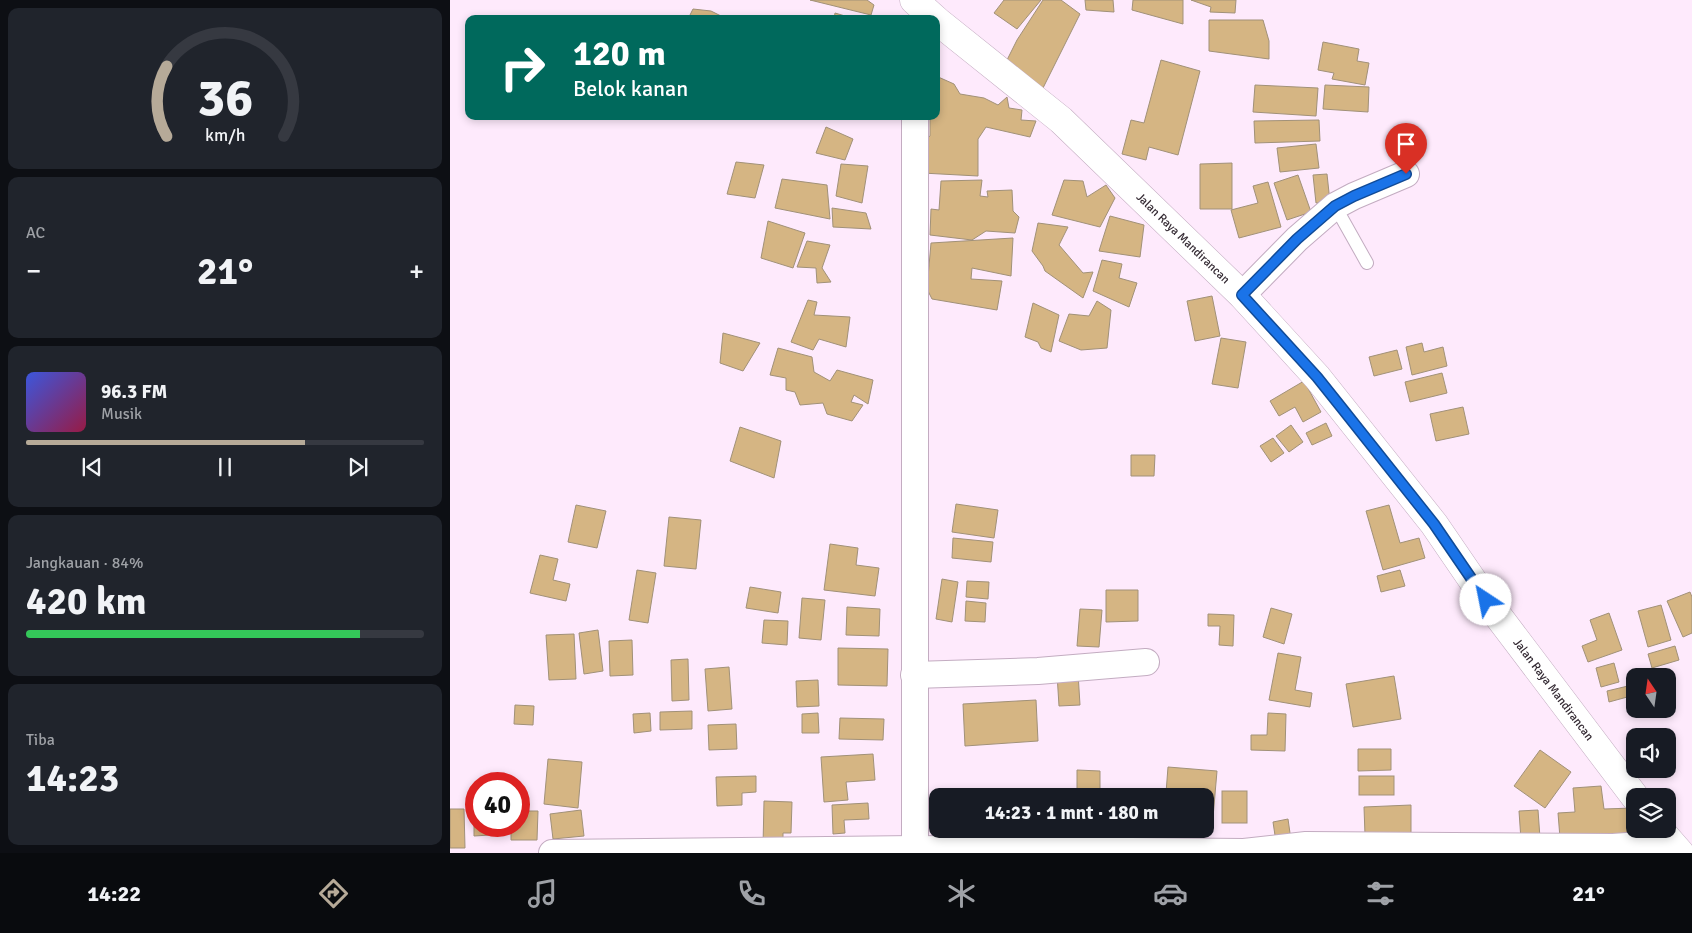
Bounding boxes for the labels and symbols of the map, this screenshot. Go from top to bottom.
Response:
pin [1385,123,1427,174]
street label: Jalan Raya Mandirancan [1133,189,1233,287]
position arrow [1459,573,1511,625]
street label: Jalan Raya Mandirancan [1510,635,1597,744]
north arrow [1626,668,1676,718]
speed limit sign: 40 [465,772,530,837]

